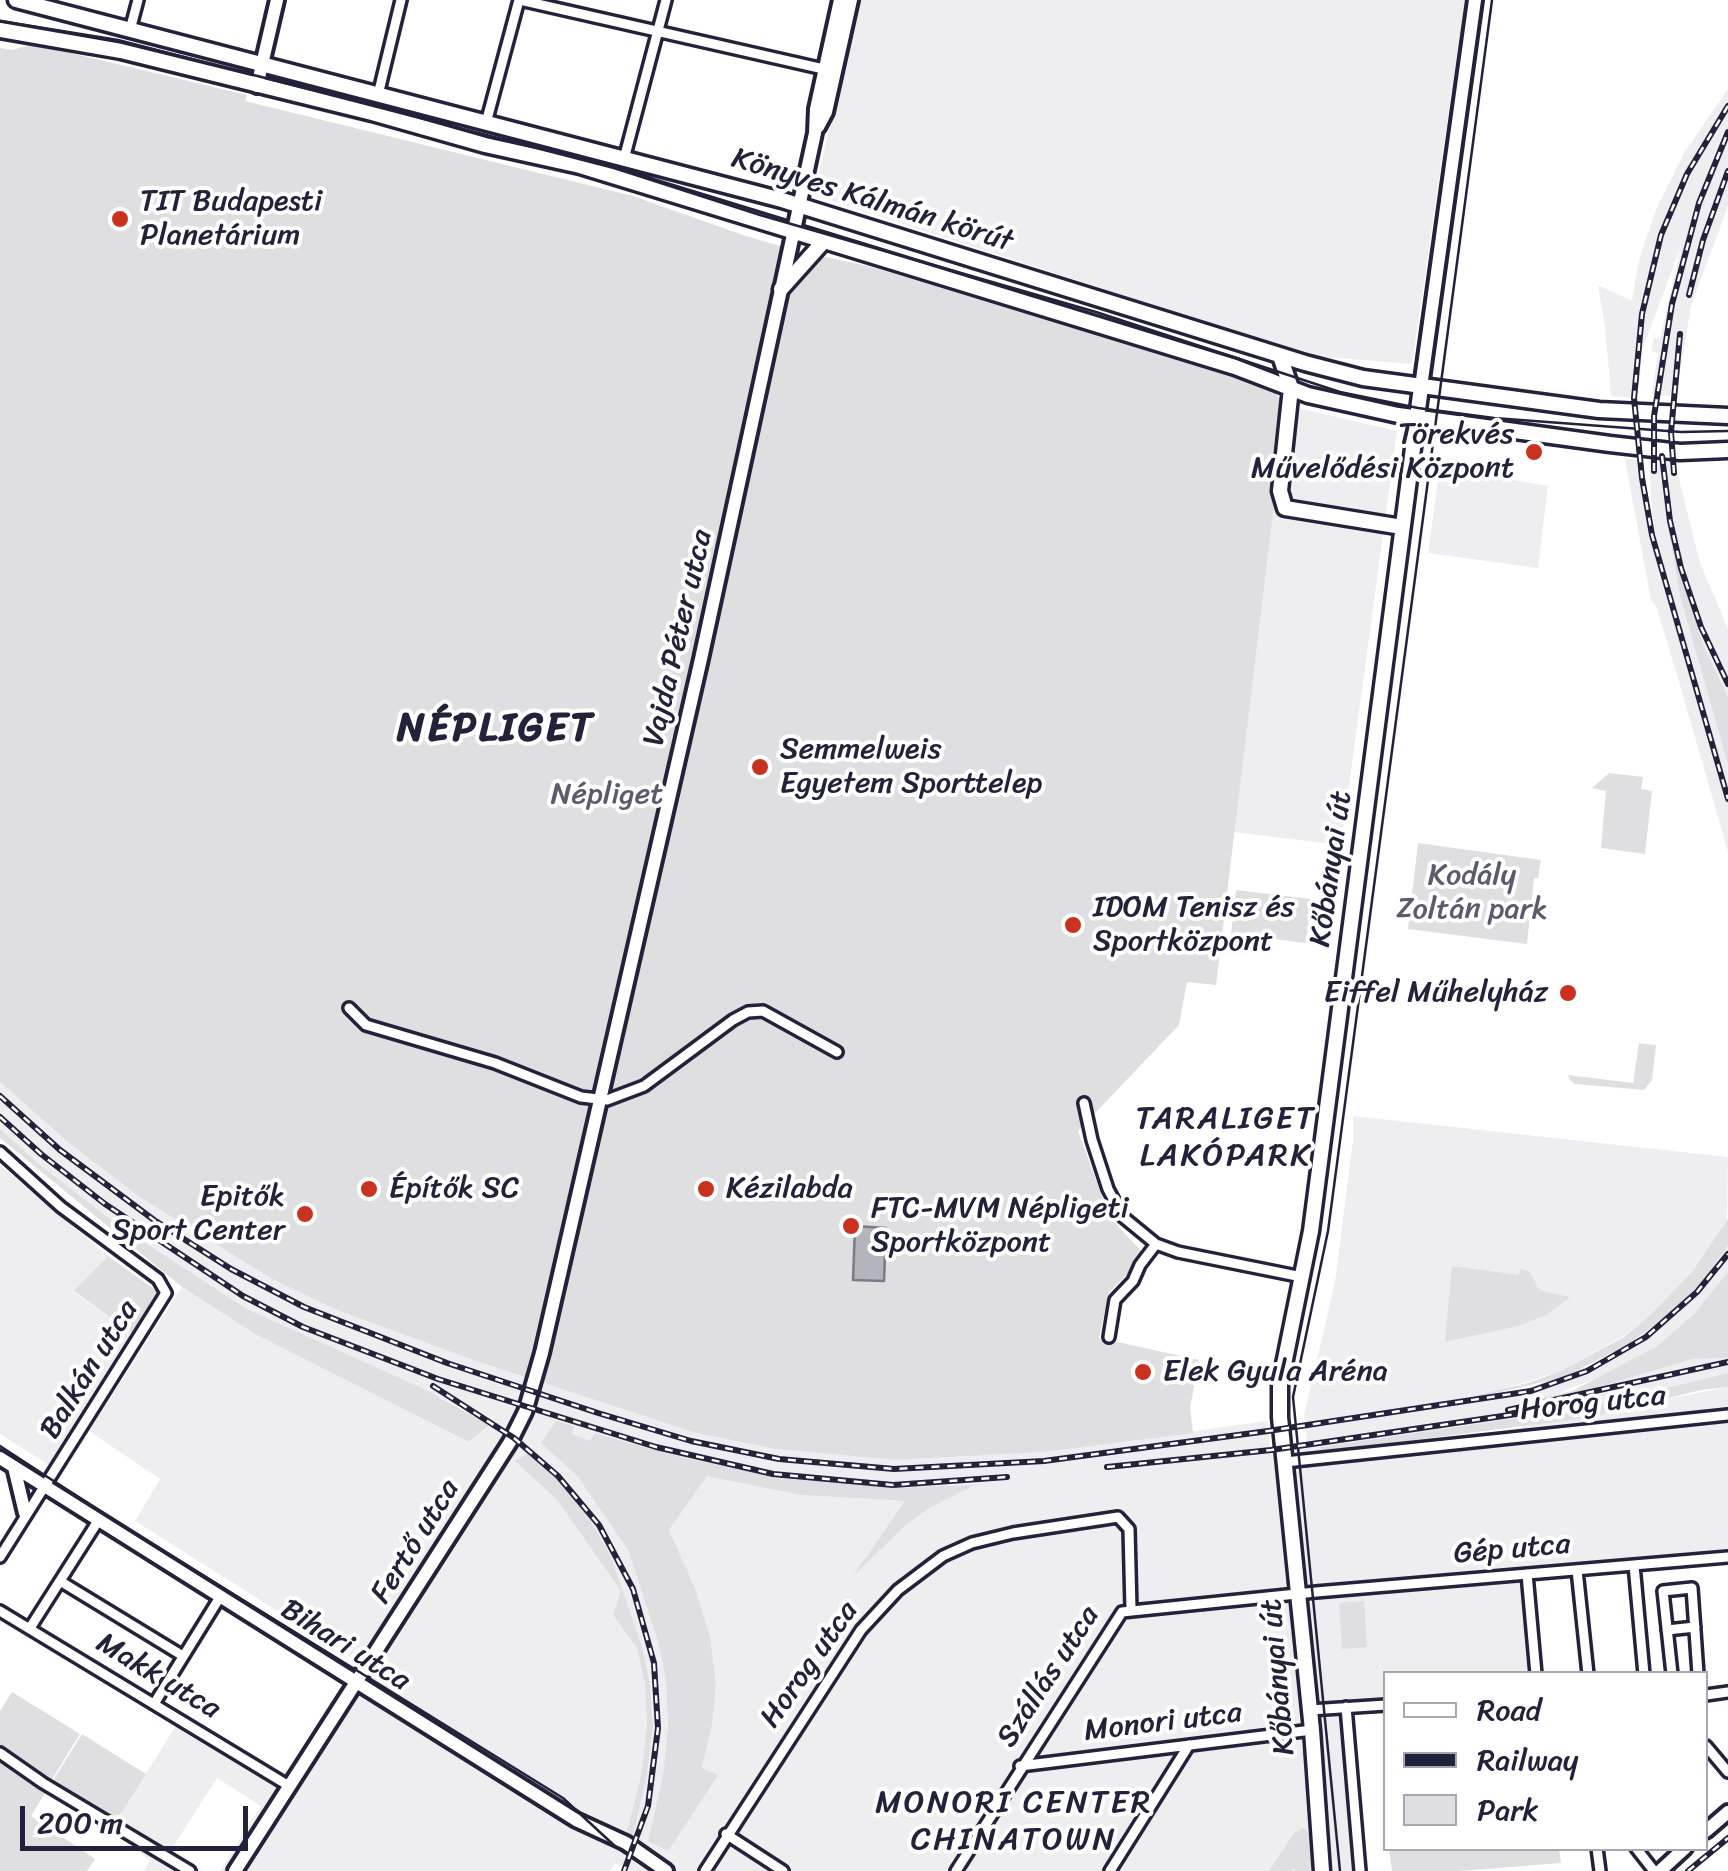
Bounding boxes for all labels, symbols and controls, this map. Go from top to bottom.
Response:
street label: Könyves Kálmán körút [727,141,1017,261]
place label: TIT Budapesti Planetárium [140,184,322,254]
marker: TIT Budapesti Planetárium [109,208,131,230]
place label: Törekvés Művelődési Központ [1251,417,1514,488]
marker: Törekvés Művelődési Központ [1523,441,1545,463]
street label: Vajda Péter utca [637,526,721,750]
district label: NÉPLIGET [398,706,594,754]
place label: Semmelweis Egyetem Sporttelep [780,732,1042,802]
marker: Semmelweis Egyetem Sporttelep [749,756,771,778]
park label: Népliget [551,777,663,813]
street label: Kőbányai út [1303,789,1361,949]
park label: Kodály Zoltán park [1396,858,1548,928]
place label: IDOM Tenisz és Sportközpont [1093,890,1295,960]
marker: IDOM Tenisz és Sportközpont [1062,914,1084,936]
place label: Eiffel Műhelyház [1324,975,1548,1011]
marker: Eiffel Műhelyház [1557,982,1579,1004]
district label: TARALIGET LAKÓPARK [1138,1101,1314,1176]
place label: Építők SC [389,1171,519,1207]
place label: Kézilabda [726,1171,853,1207]
marker: Építők SC [358,1178,380,1200]
marker: Kézilabda [695,1178,717,1200]
place label: Epitők Sport Center [112,1179,285,1250]
place label: FTC-MVM Népligeti Sportközpont [871,1191,1129,1262]
marker: Epitők Sport Center [294,1203,316,1225]
marker: FTC-MVM Népligeti Sportközpont [840,1215,862,1237]
street label: Balkán utca [33,1294,147,1446]
place label: Elek Gyula Aréna [1163,1354,1388,1390]
marker: Elek Gyula Aréna [1132,1361,1154,1383]
street label: Horog utca [1518,1378,1668,1430]
street label: Fertő utca [364,1473,468,1611]
street label: Gép utca [1452,1527,1572,1573]
street label: Bihari utca [274,1592,416,1700]
street label: Horog utca [753,1595,867,1735]
street label: Kőbányai út [1254,1597,1304,1757]
street label: Szállás utca [990,1600,1108,1754]
street label: Makk utca [89,1626,227,1728]
legend [1383,1671,1708,1851]
text: Road [1477,1683,1541,1737]
street label: Monori utca [1082,1695,1244,1751]
text: Railway [1477,1733,1578,1787]
text: Park [1477,1783,1539,1837]
district label: MONORI CENTER CHINATOWN [877,1785,1151,1860]
scale bar [25,1786,252,1848]
text: 200 m [37,1796,123,1850]

